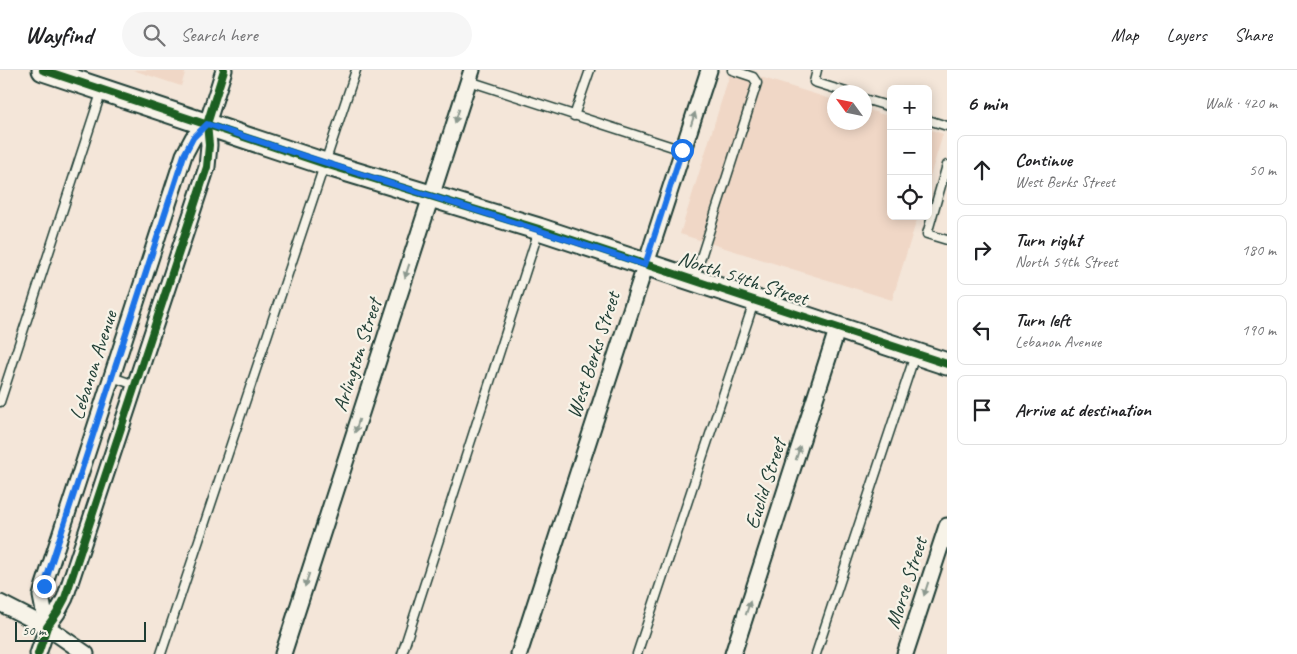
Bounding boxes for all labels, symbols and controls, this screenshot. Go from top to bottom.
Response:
search box [122,12,472,57]
text: Wayfind [25,20,92,50]
icon: search [140,21,168,49]
text: Search here [180,23,258,47]
text: Map [1111,24,1139,46]
text: Layers [1167,24,1206,46]
text: Share [1234,24,1272,46]
north arrow [827,85,872,130]
map controls [887,85,932,220]
button: + [887,85,932,130]
text: 6 min [967,90,1008,116]
text: Walk · 420 m [1205,93,1277,113]
one-way arrow [453,109,461,124]
one-way arrow [690,111,697,126]
button: − [887,130,932,175]
route start [671,139,694,162]
text: Continue [1015,148,1072,172]
icon: ahead [968,156,996,184]
text: 50 m [1249,160,1276,180]
text: West Berks Street [1015,172,1115,192]
button: locate [887,175,932,220]
text: Turn right [1015,228,1082,252]
icon: right [968,236,996,264]
text: 180 m [1242,240,1276,260]
street label: North 54th Street [675,245,813,312]
text: North 54th Street [1015,252,1118,272]
one-way arrow [403,264,411,279]
street label: West Berks Street [560,287,626,421]
street label: Arlington Street [327,292,388,415]
street label: Lebanon Avenue [63,306,123,423]
text: Turn left [1015,308,1070,332]
icon: left [968,316,996,344]
text: 190 m [1242,320,1276,340]
text: Lebanon Avenue [1015,332,1101,352]
icon: arrive [968,396,996,424]
text: Arrive at destination [1015,398,1151,422]
one-way arrow [353,418,360,433]
street label: Euclid Street [738,433,793,532]
one-way arrow [794,445,802,460]
street label: Morse Street [879,532,934,632]
one-way arrow [303,573,311,588]
route end [33,575,56,598]
one-way arrow [922,582,930,597]
one-way arrow [745,600,752,615]
scale bar [15,619,146,642]
text: 50 m [22,622,46,639]

